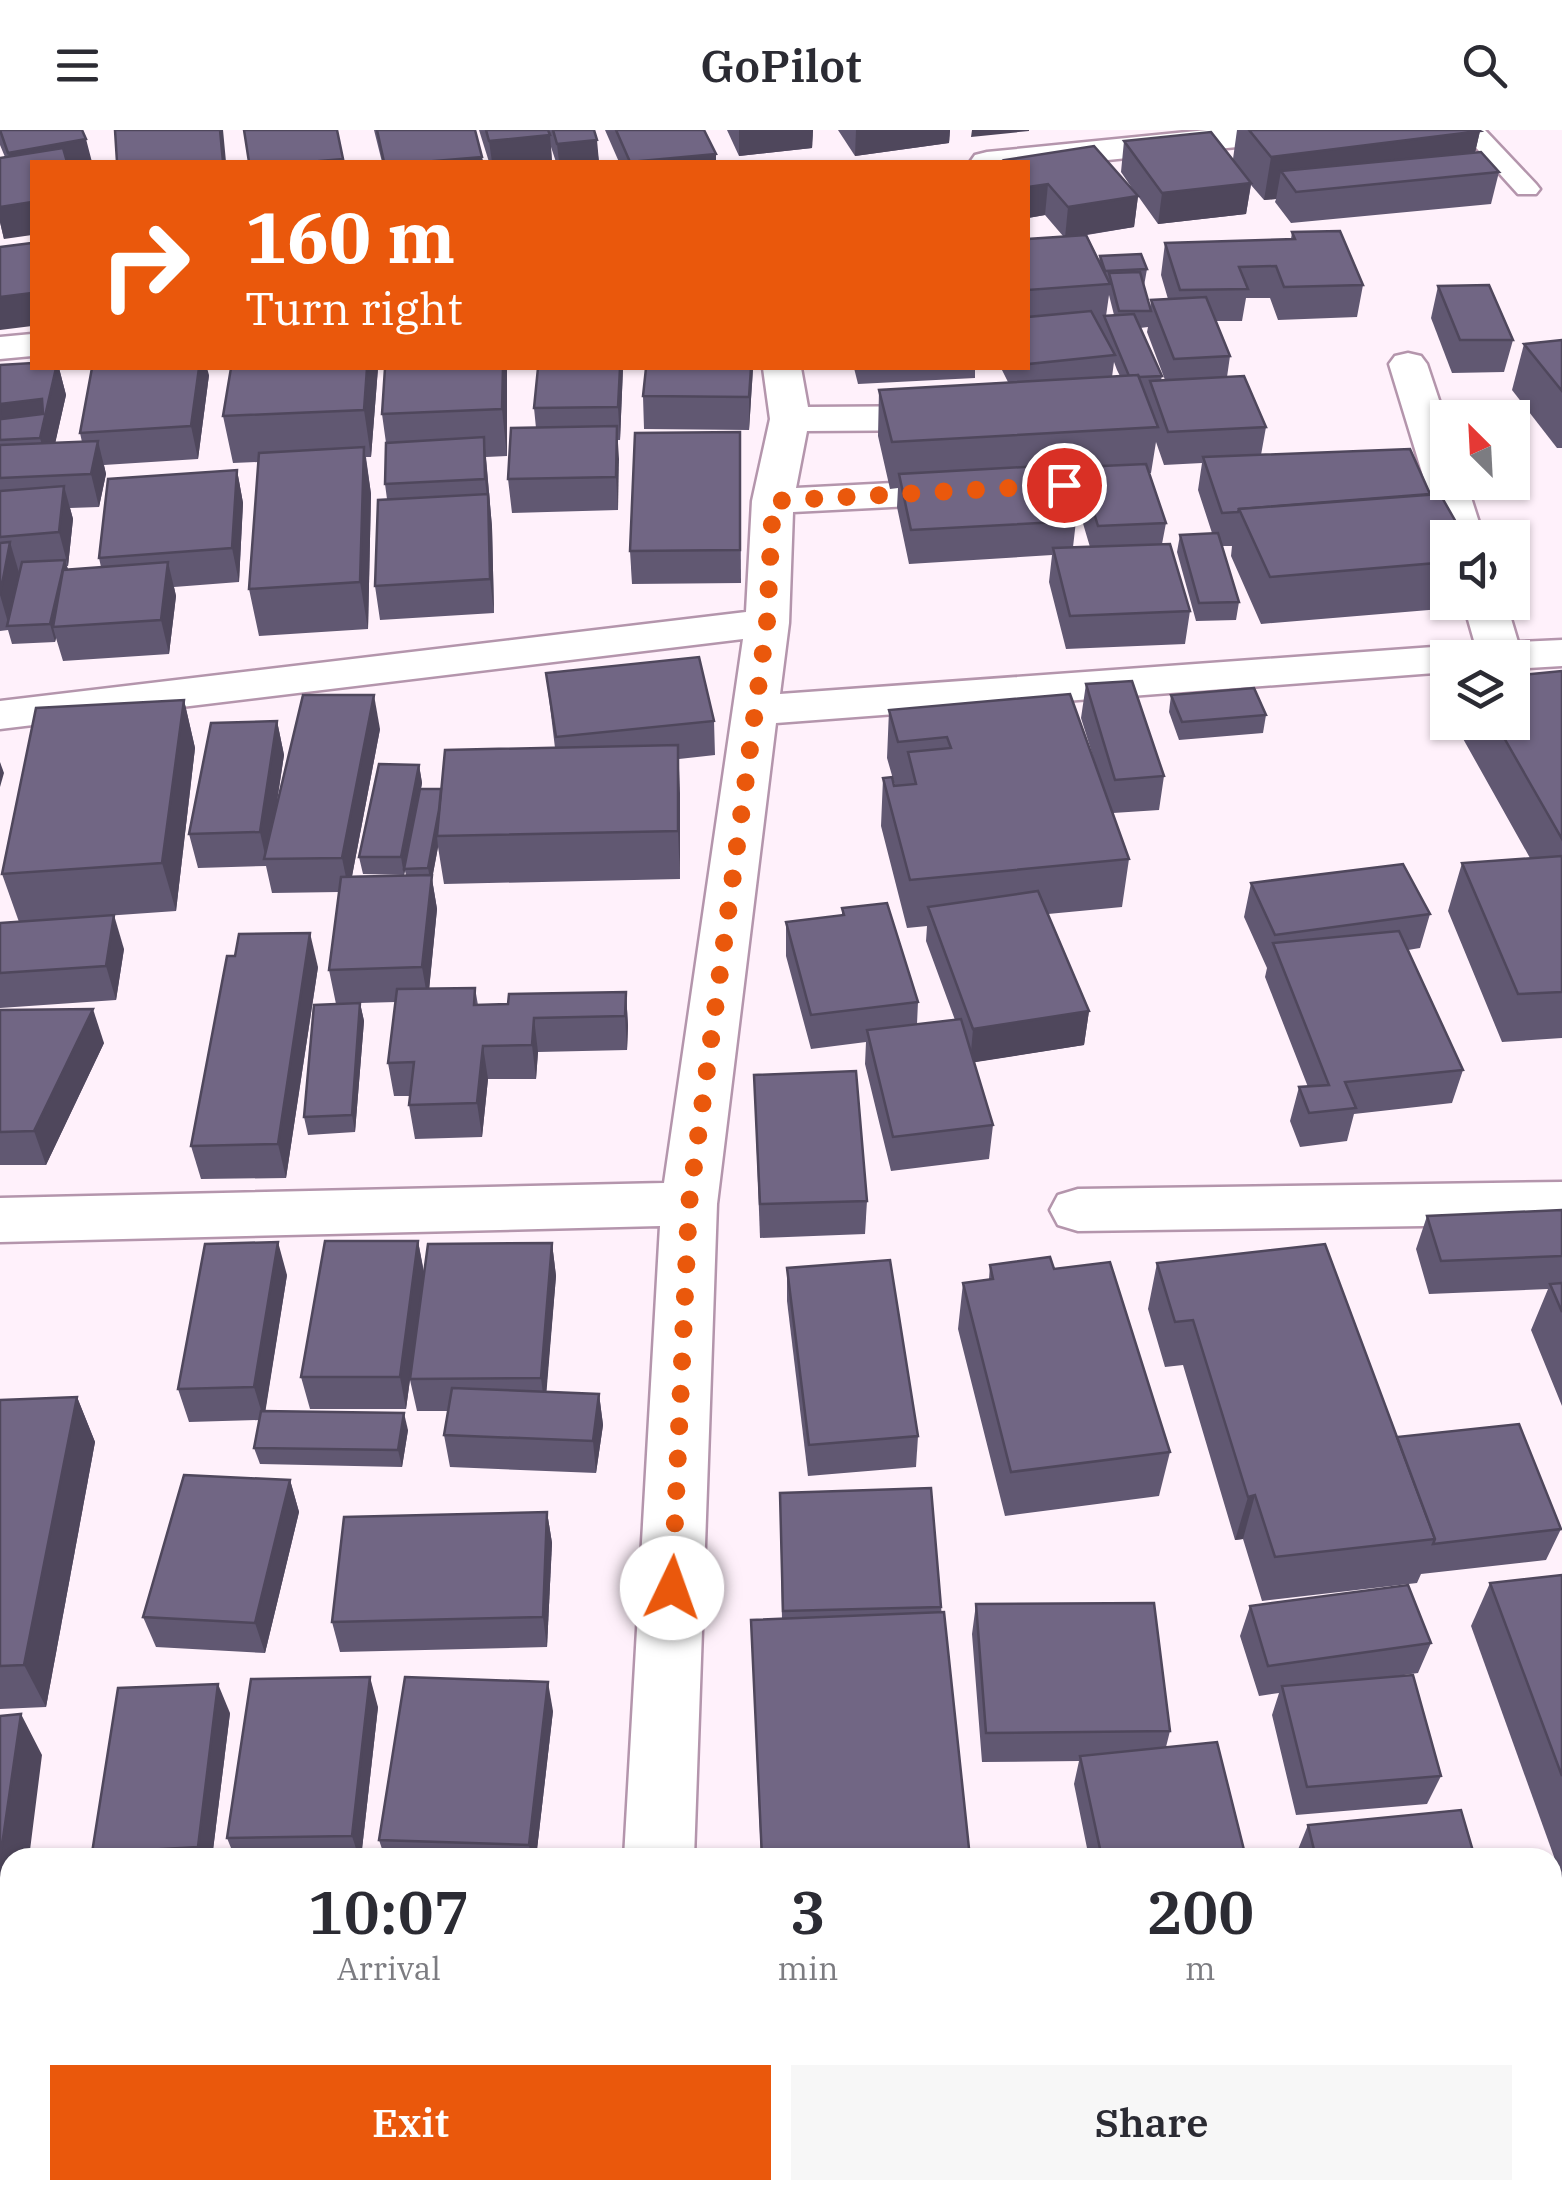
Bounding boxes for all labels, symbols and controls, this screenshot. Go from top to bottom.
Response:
text: GoPilot [700,36,862,94]
icon: menu [50,38,105,93]
icon: search [1457,38,1512,93]
text: 160 m [245,191,455,282]
icon: right [80,200,210,330]
text: Turn right [245,279,463,337]
north arrow [1430,400,1530,500]
map controls [1430,400,1530,740]
pin [1022,443,1107,528]
icon: arrive [1037,458,1092,513]
button: sound [1430,520,1530,620]
button: layers [1430,640,1530,740]
position arrow [620,1536,724,1640]
text: 10:07 [308,1872,470,1951]
text: 3 [790,1872,826,1951]
text: 200 [1146,1872,1254,1951]
text: Arrival [337,1947,441,1989]
text: min [777,1947,838,1989]
text: m [1185,1947,1215,1989]
button: Exit [50,2065,771,2180]
button: Share [791,2065,1512,2180]

